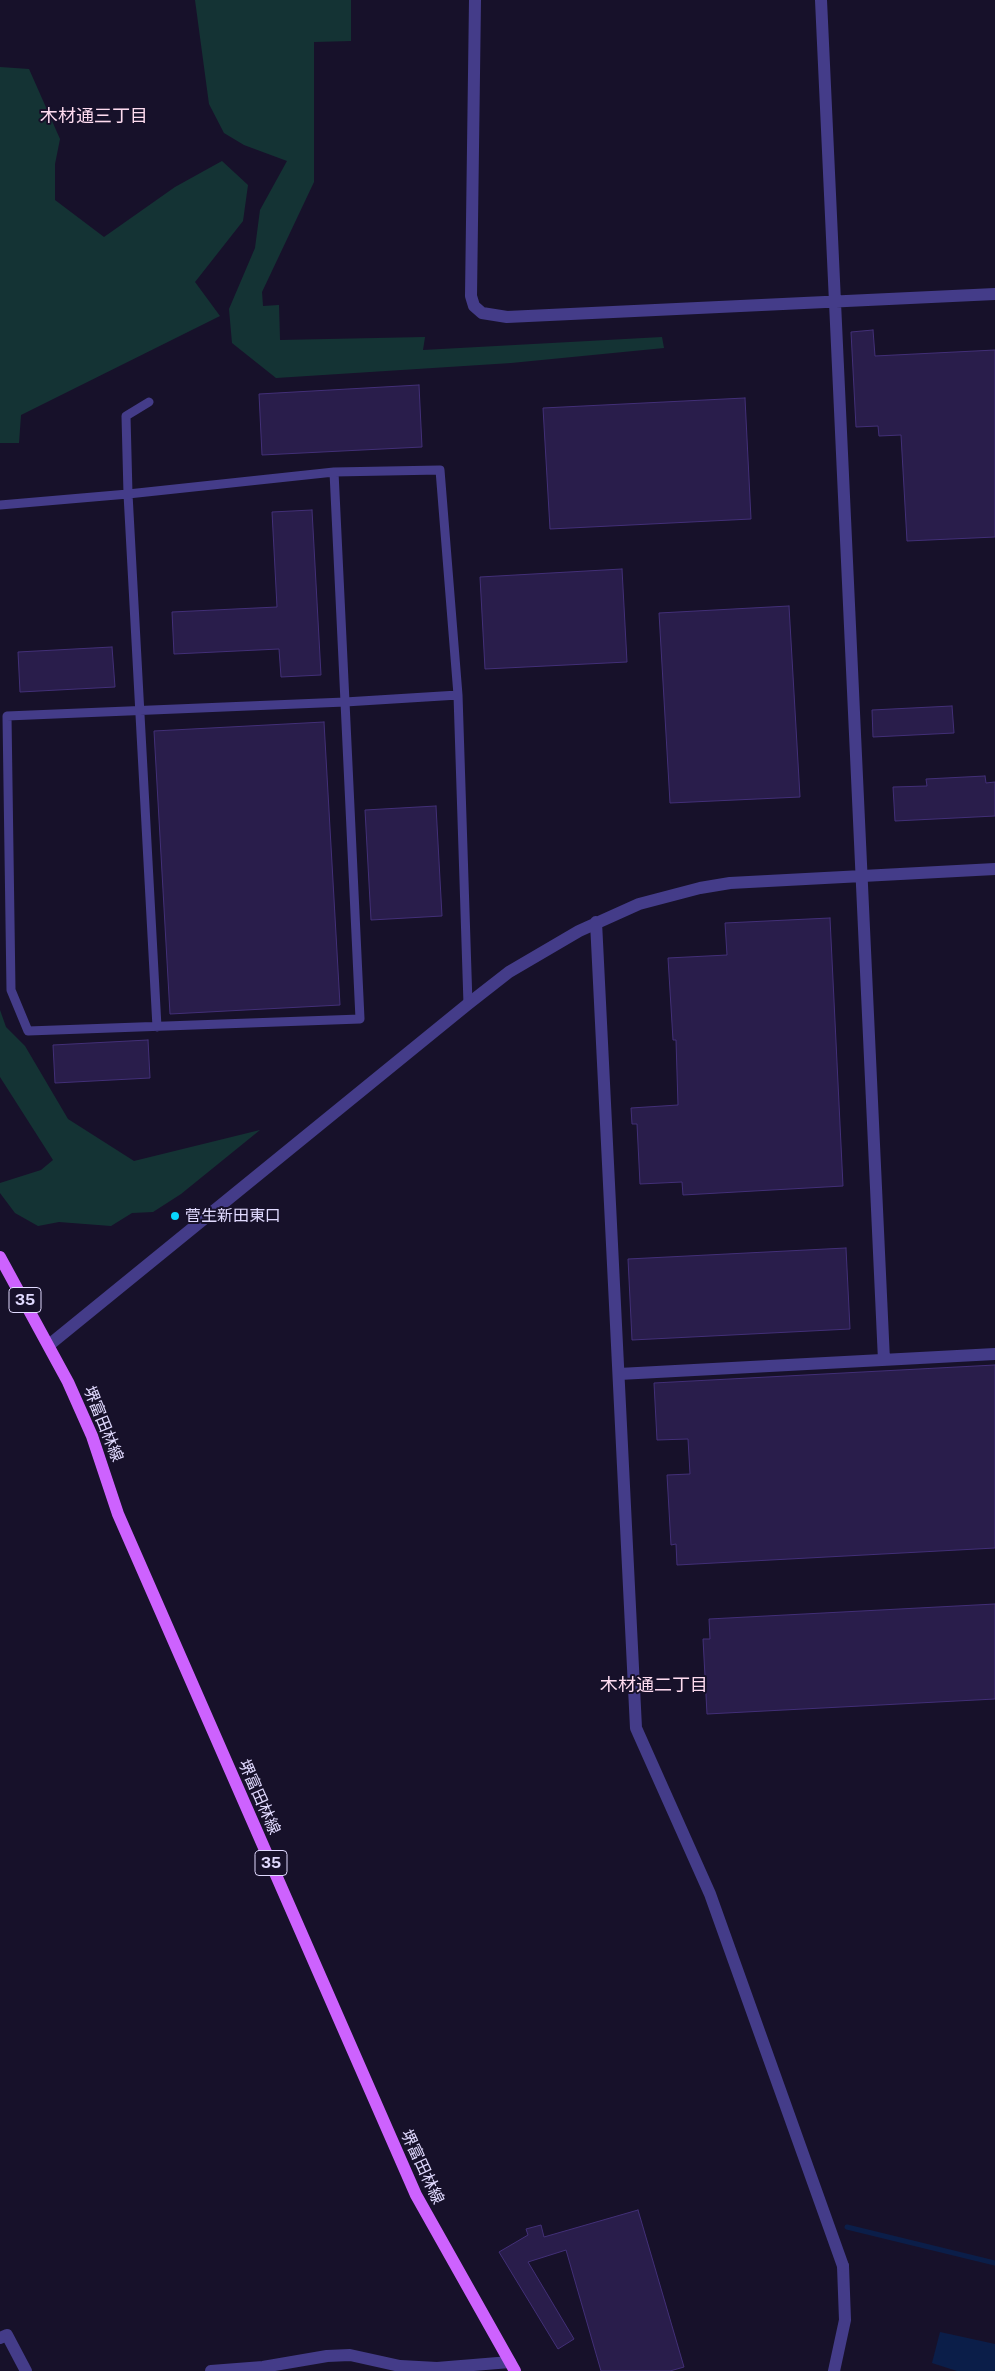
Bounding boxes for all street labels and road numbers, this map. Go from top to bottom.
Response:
road number: 35 [9,1288,41,1312]
street label: 堺富田林線 [79,1383,127,1465]
street label: 堺富田林線 [234,1757,284,1837]
road number: 35 [255,1850,287,1876]
street label: 堺富田林線 [396,2127,448,2207]

